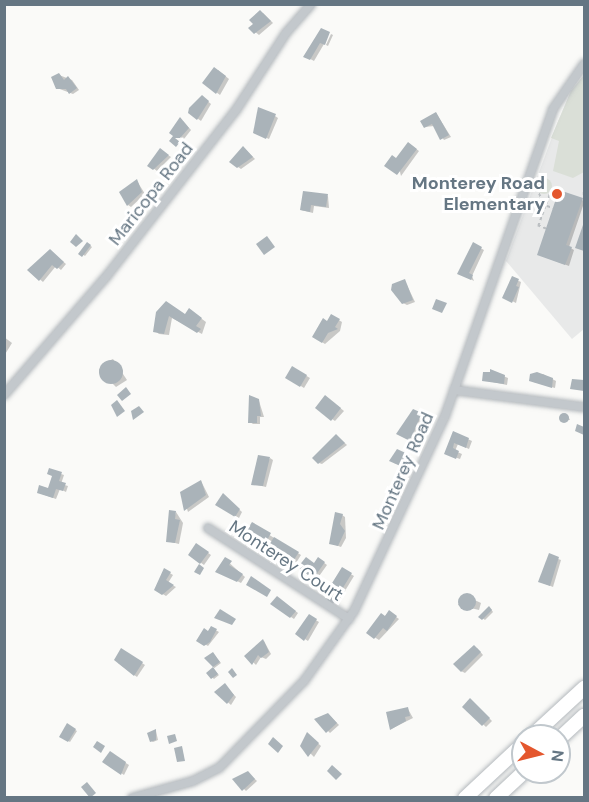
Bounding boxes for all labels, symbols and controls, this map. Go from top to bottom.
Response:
street label: Maricopa Road [104,138,198,250]
place label: Monterey Road Elementary [412,173,545,216]
marker: Monterey Road Elementary [550,187,564,201]
street label: Monterey Road [367,409,439,533]
street label: Monterey Court [225,516,347,606]
north arrow [511,724,571,784]
text: N [546,749,569,763]

